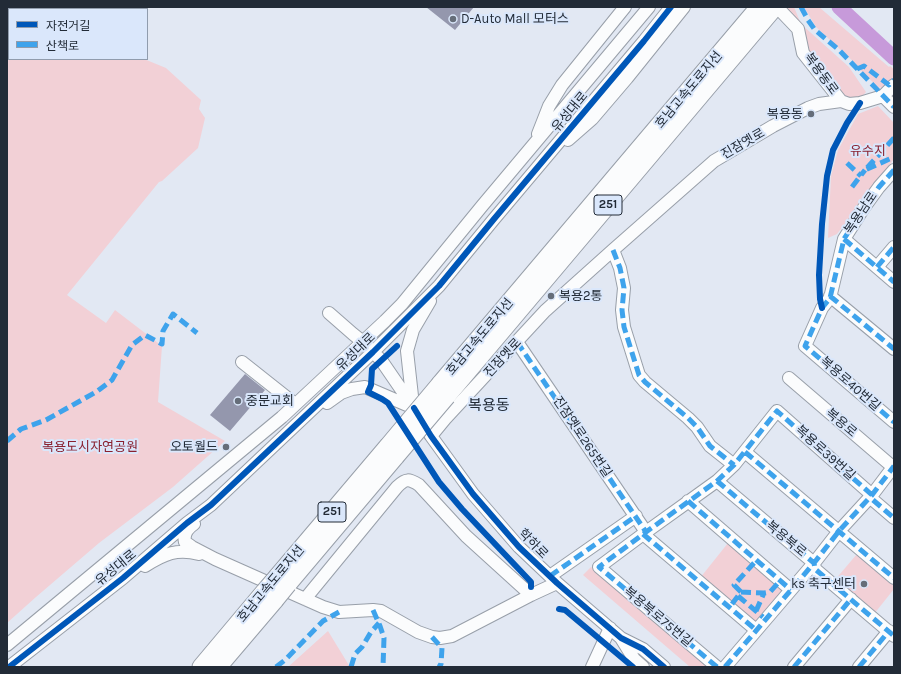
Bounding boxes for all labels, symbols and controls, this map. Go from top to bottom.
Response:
legend [8,8,148,60]
place label: D-Auto Mall 모터스 [461,11,569,27]
marker: D-Auto Mall 모터스 [448,14,458,24]
text: 자전거길 [46,19,90,33]
text: 산책로 [46,39,79,53]
street label: 호남고속도로지선 [652,48,726,132]
street label: 복용동로 [801,50,841,98]
street label: 유성대로 [549,89,591,135]
place label: 복용동 [767,106,803,122]
marker: 복용동 [806,109,816,119]
street label: 진잠옛로 [718,125,768,163]
park label: 유수지 [850,143,886,159]
street label: 복용남로 [841,189,881,237]
road number: 251 [594,195,622,215]
place label: 복용2통 [559,288,602,304]
marker: 복용2통 [546,291,556,301]
street label: 호남고속도로지선 [443,295,517,379]
street label: 유성대로 [333,330,379,374]
street label: 진잠옛로 [481,335,525,381]
street label: 복용로40번길 [817,354,883,414]
place label: 중문교회 [246,393,294,409]
street label: 진잠옛로265번길 [549,394,615,480]
marker: 중문교회 [233,396,243,406]
district label: 복용동 [468,397,510,415]
street label: 복용로 [822,405,860,441]
street label: 복용로39번길 [792,422,858,484]
park label: 복용도시자연공원 [42,439,138,455]
place label: 오토월드 [170,439,218,455]
marker: 오토월드 [221,442,231,452]
road number: 251 [318,502,346,522]
street label: 복용북로 [763,518,809,560]
street label: 학하로 [515,526,551,562]
street label: 호남고속도로지선 [234,542,308,626]
street label: 유성대로 [93,547,139,589]
place label: ks 축구센터 [791,576,856,592]
marker: ks 축구센터 [859,579,869,589]
street label: 복용북로75번길 [620,584,696,650]

